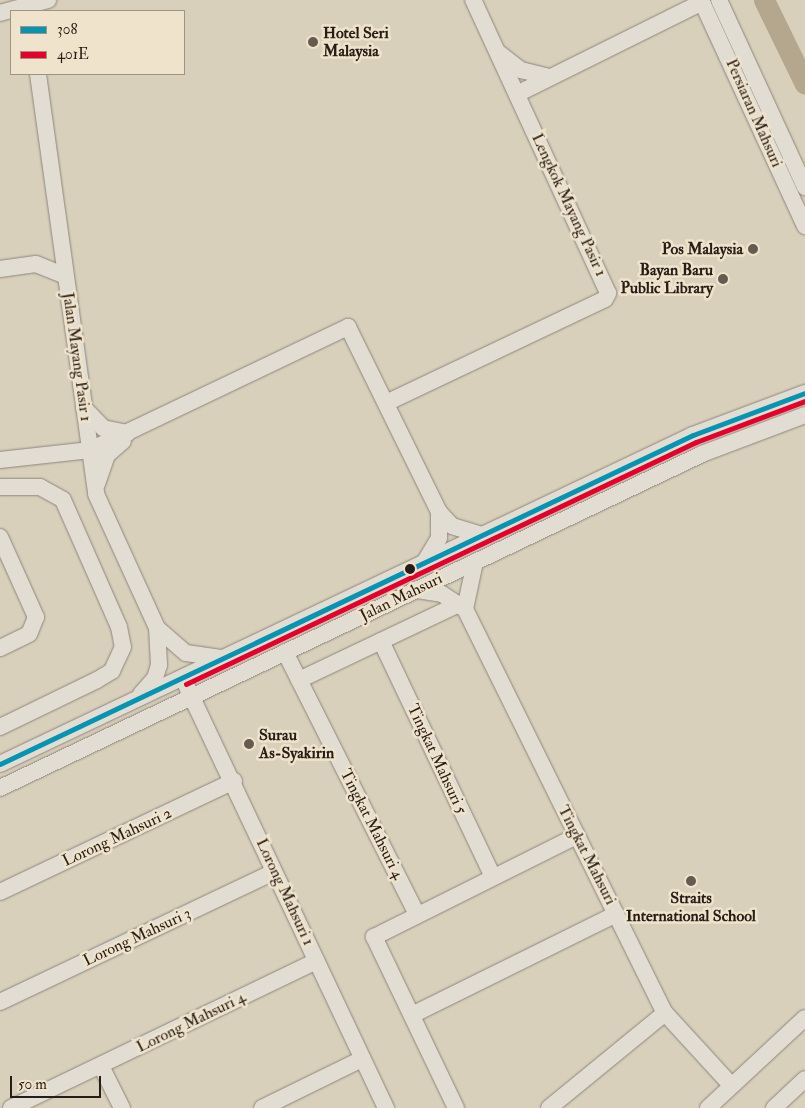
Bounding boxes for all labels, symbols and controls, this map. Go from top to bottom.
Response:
legend [10,10,185,75]
text: 308 [57,20,78,39]
place label: Hotel Seri Malaysia [323,23,389,61]
marker: Hotel Seri Malaysia [307,36,319,48]
text: 401E [57,45,89,64]
street label: Persiaran Mahsuri [722,56,786,170]
street label: Lengkok Mayang Pasir 1 [527,130,611,280]
place label: Pos Malaysia [662,239,743,259]
marker: Pos Malaysia [747,243,759,255]
place label: Bayan Baru Public Library [620,260,713,298]
marker: Bayan Baru Public Library [717,273,729,285]
street label: Jalan Mayang Pasir 1 [58,291,96,423]
unlabelled marker [405,564,415,574]
street label: Jalan Mahsuri [357,569,445,625]
street label: Tingkat Mahsuri 5 [403,701,471,817]
place label: Surau As-Syakirin [259,725,334,763]
marker: Surau As-Syakirin [243,738,255,750]
street label: Tingkat Mahsuri 4 [336,766,408,882]
street label: Tingkat Mahsuri [554,802,620,908]
street label: Lorong Mahsuri 2 [59,803,175,871]
street label: Lorong Mahsuri 1 [252,835,318,949]
marker: Straits International School [685,875,697,887]
place label: Straits International School [626,888,756,926]
street label: Lorong Mahsuri 3 [80,904,194,970]
street label: Lorong Mahsuri 4 [133,987,249,1057]
scale bar [12,1066,104,1098]
text: 50 m [18,1075,47,1094]

